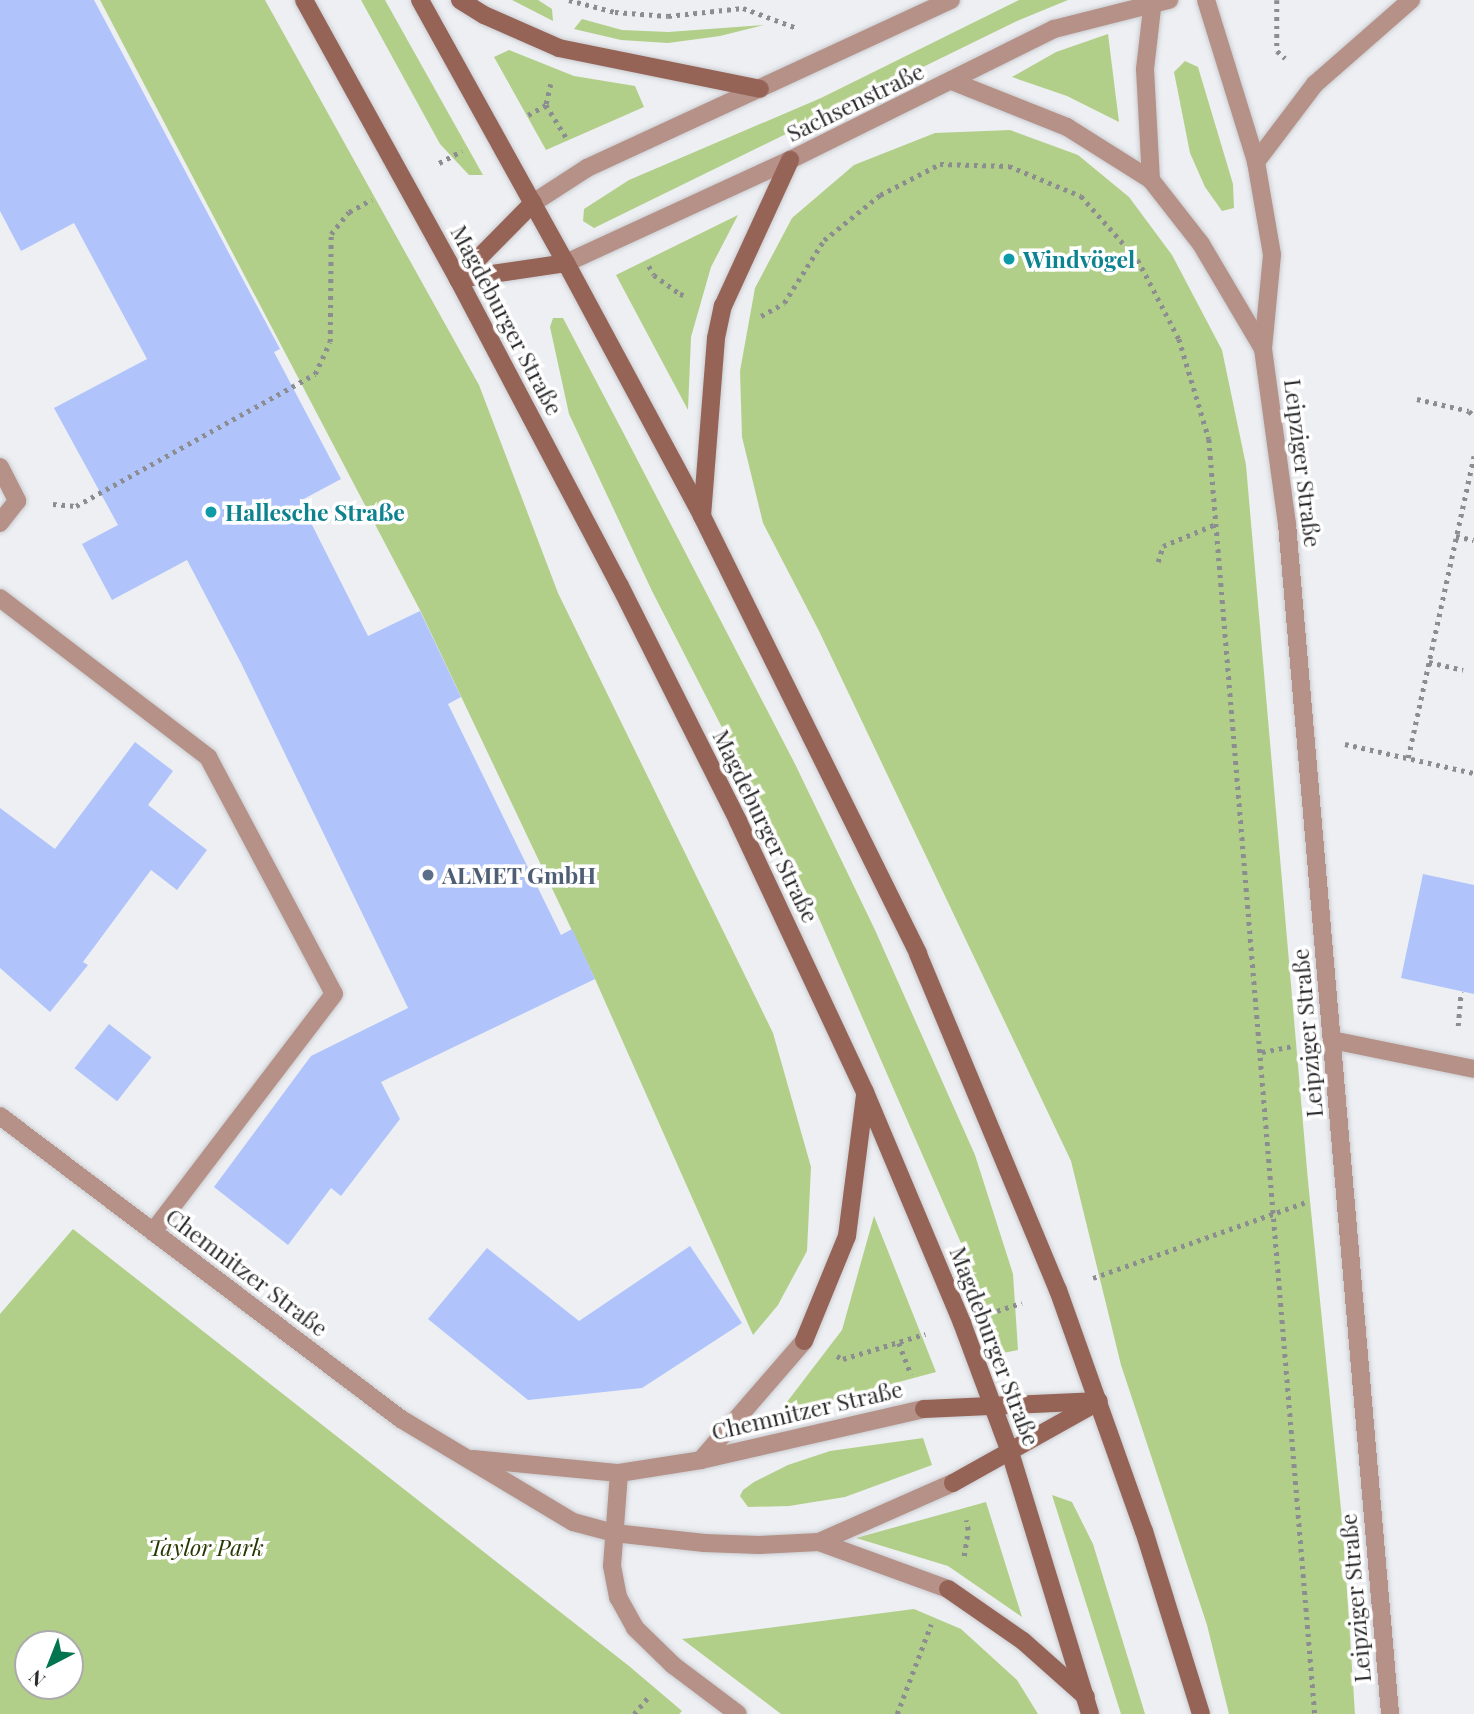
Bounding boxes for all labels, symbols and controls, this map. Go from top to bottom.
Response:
street label: Sachsenstraße [782,57,928,147]
street label: Magdeburger Straße [445,220,569,420]
place label: Windvögel [1023,245,1135,273]
marker: Windvögel [1001,251,1017,267]
street label: Leipziger Straße [1279,377,1327,549]
place label: Hallesche Straße [225,498,405,526]
marker: Hallesche Straße [203,504,219,520]
street label: Magdeburger Straße [707,725,825,927]
place label: ALMET GmbH [442,861,597,889]
marker: ALMET GmbH [420,867,436,883]
street label: Leipziger Straße [1286,947,1328,1119]
street label: Chemnitzer Straße [160,1202,334,1342]
street label: Magdeburger Straße [944,1242,1046,1450]
street label: Chemnitzer Straße [708,1375,906,1445]
street label: Leipziger Straße [1334,1512,1376,1684]
park label: Taylor Park [148,1533,264,1561]
north arrow [14,1630,84,1700]
text: N [22,1665,50,1693]

